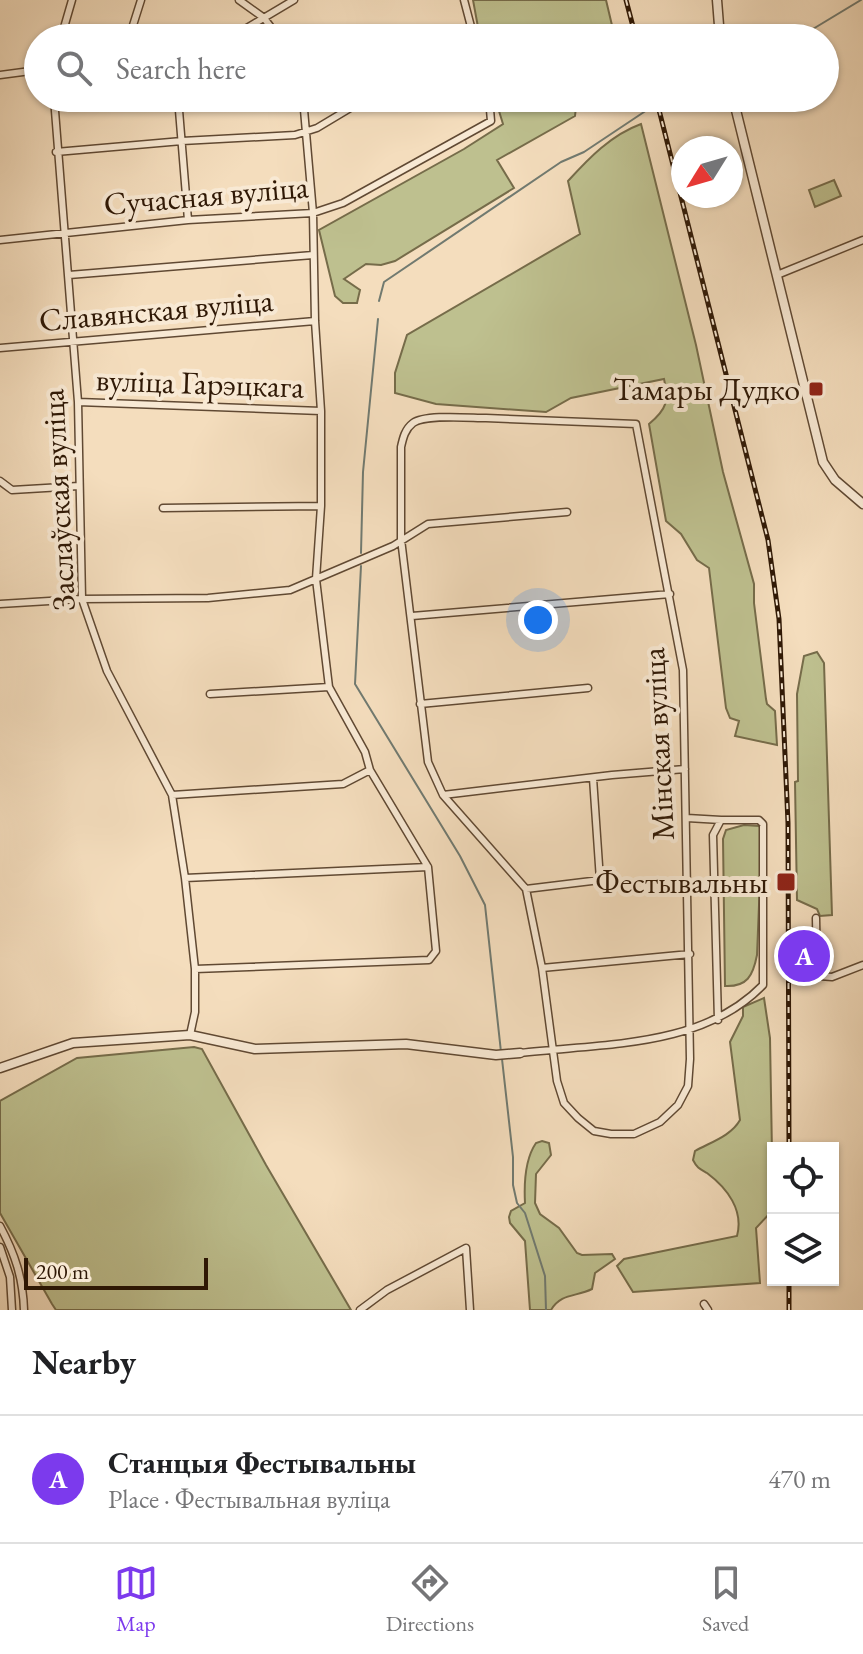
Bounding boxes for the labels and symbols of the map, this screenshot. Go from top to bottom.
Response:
north arrow [671,136,743,208]
street label: Сучасная вуліца [102,165,310,225]
street label: Славянская вуліца [37,279,275,341]
street label: вуліца Гарэцкага [95,358,305,408]
place label: Тамары Дудко [613,368,800,410]
marker: Тамары Дудко [807,380,825,398]
street label: Заслаўская вуліца [31,388,85,612]
your location [518,600,558,640]
street label: Мінская вуліца [632,646,684,841]
place label: Фестывальны [595,861,768,903]
marker: Фестывальны [775,871,797,893]
pin: A [778,926,830,986]
scale bar [24,1254,208,1290]

